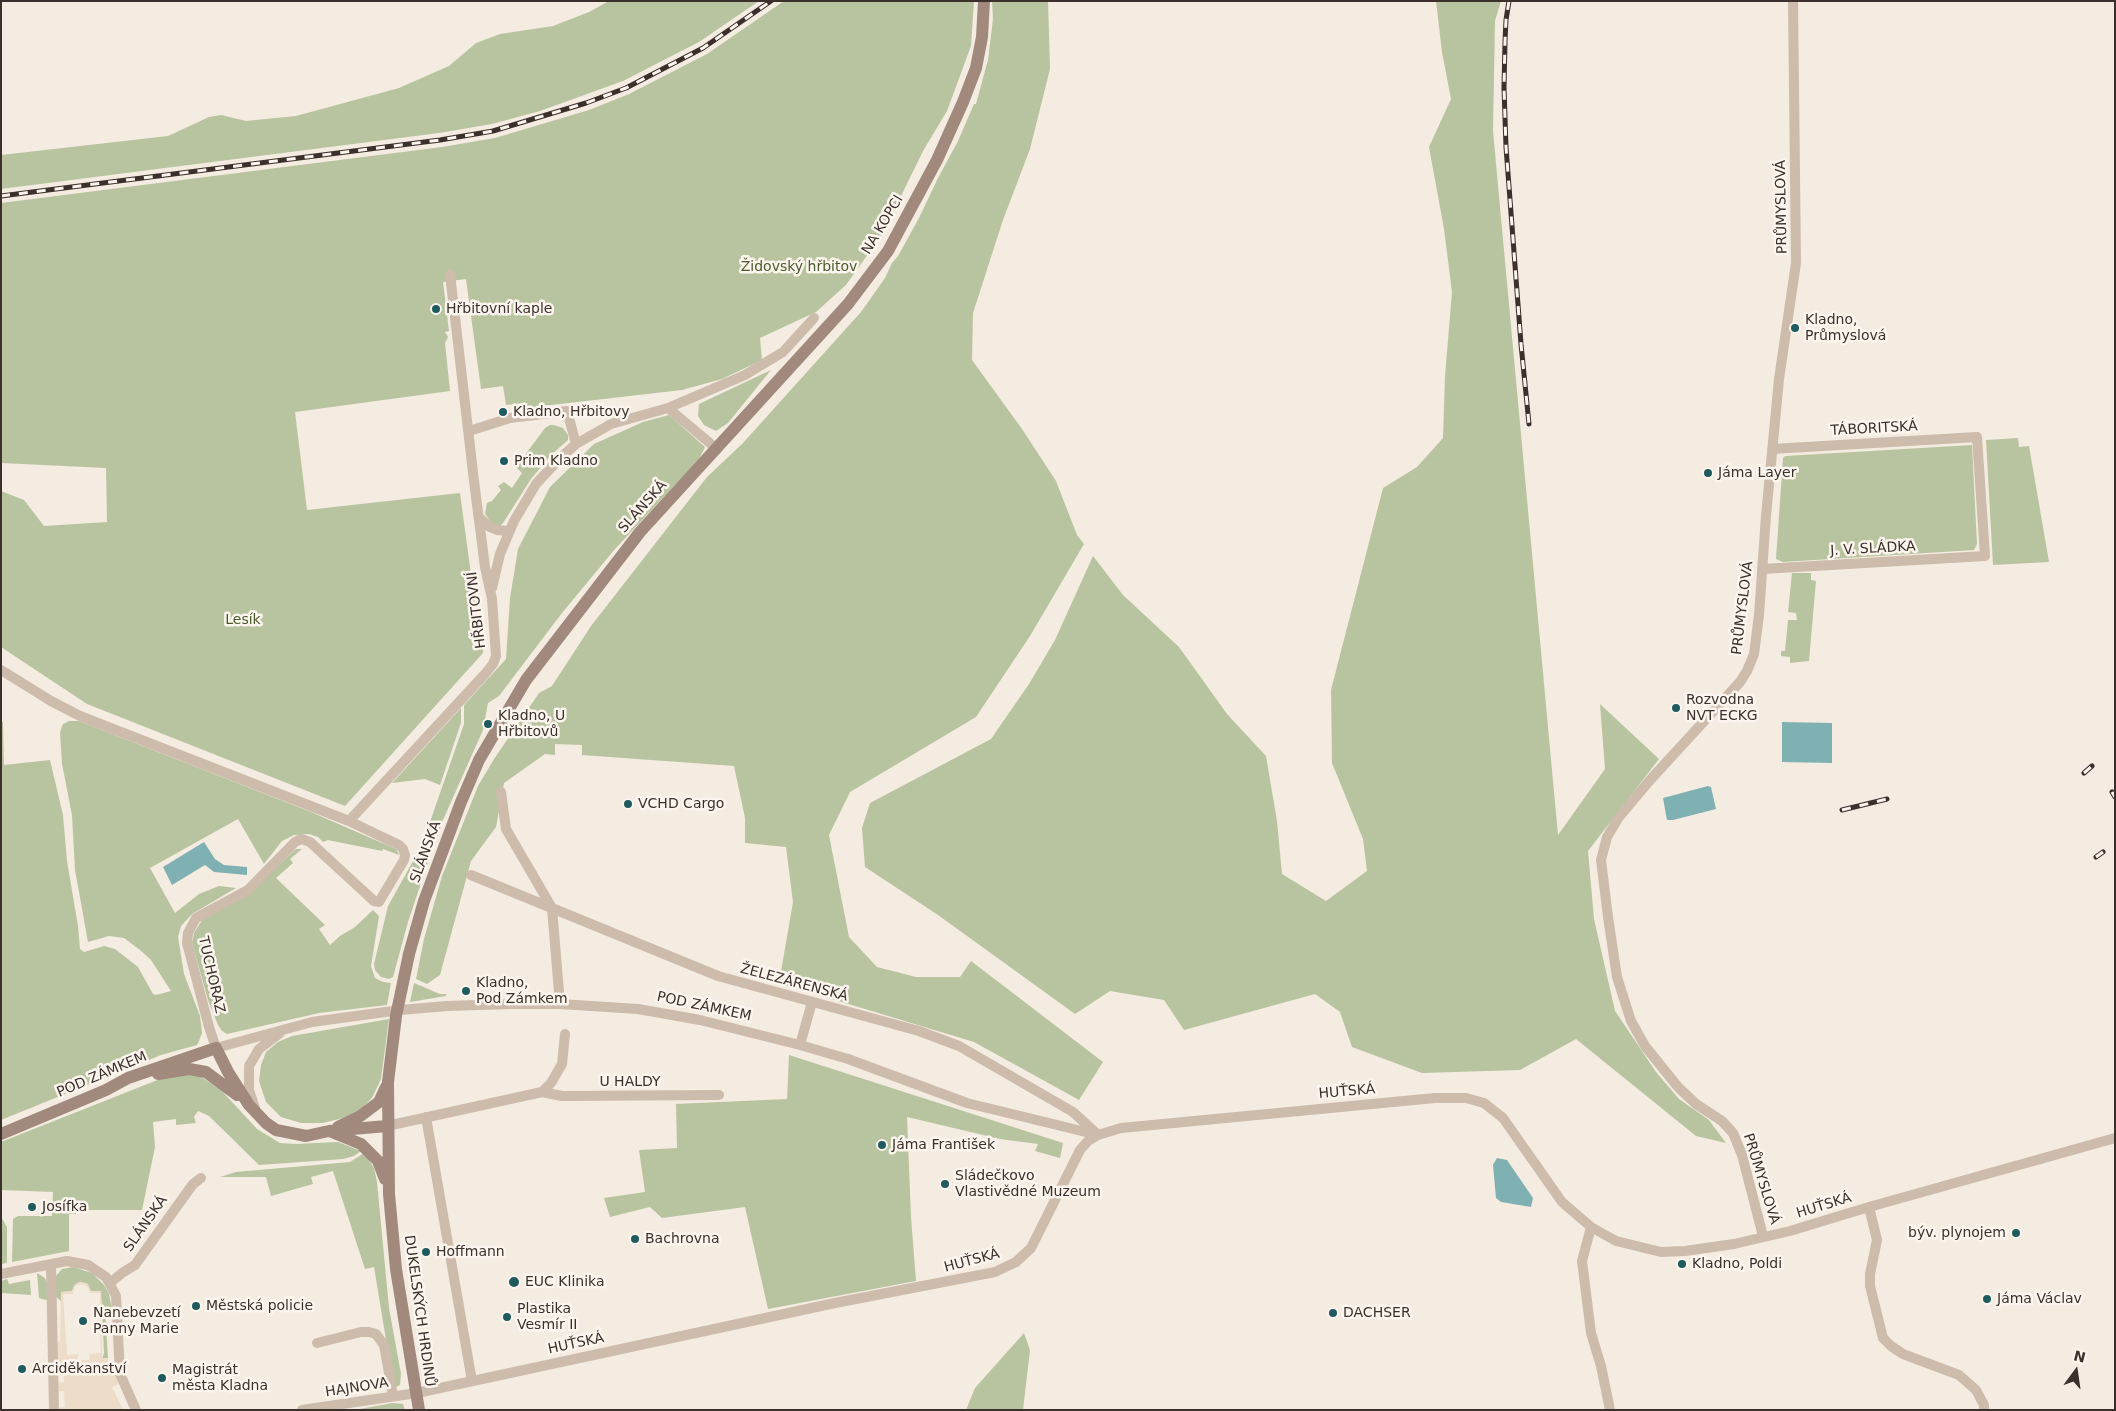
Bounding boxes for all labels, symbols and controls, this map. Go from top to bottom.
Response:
street label: PRŮMYSLOVÁ [1773,160,1791,254]
street label: NA KOPCI [859,192,907,258]
park label: Židovský hřbitov [741,259,857,275]
place label: Hřbitovní kaple [446,301,552,317]
marker: Hřbitovní kaple [430,303,442,315]
place label: Kladno, Průmyslová [1805,312,1886,344]
marker: Kladno, Průmyslová [1789,322,1801,334]
place label: Kladno, Hřbitovy [513,404,630,420]
marker: Kladno, Hřbitovy [497,406,509,418]
street label: TÁBORITSKÁ [1830,418,1918,440]
place label: Prim Kladno [514,453,598,469]
marker: Prim Kladno [498,455,510,467]
place label: Jáma Layer [1718,465,1796,481]
marker: Jáma Layer [1702,467,1714,479]
street label: SLÁNSKÁ [615,477,671,537]
street label: J. V. SLÁDKA [1830,538,1916,560]
street label: PRŮMYSLOVÁ [1729,560,1757,656]
street label: HŘBITOVNÍ [464,571,490,649]
park label: Lesík [225,612,261,628]
place label: Rozvodna NVT ECKG [1686,692,1758,724]
marker: Rozvodna NVT ECKG [1670,702,1682,714]
place label: Kladno, U Hřbitovů [498,708,565,740]
marker: Kladno, U Hřbitovů [482,718,494,730]
place label: VCHD Cargo [638,796,724,812]
marker: VCHD Cargo [622,798,634,810]
street label: SLÁNSKÁ [407,819,445,885]
street label: TUCHORAZ [194,935,228,1015]
street label: ŽELEZÁRENSKÁ [738,961,850,1005]
place label: Kladno, Pod Zámkem [476,975,568,1008]
marker: Kladno, Pod Zámkem [460,985,472,997]
street label: POD ZÁMKEM [655,989,753,1025]
street label: POD ZÁMKEM [55,1049,149,1101]
street label: U HALDY [599,1074,661,1090]
street label: HUŤSKÁ [1318,1081,1376,1103]
street label: PRŮMYSLOVÁ [1739,1131,1783,1227]
place label: Jáma František [892,1137,995,1153]
marker: Jáma František [876,1139,888,1151]
place label: Sládečkovo Vlastivědné Muzeum [955,1168,1101,1200]
marker: Sládečkovo Vlastivědné Muzeum [939,1178,951,1190]
street label: HUŤSKÁ [1794,1190,1854,1222]
street label: SLÁNSKÁ [121,1193,171,1255]
place label: Josífka [42,1199,87,1215]
marker: Josífka [26,1201,38,1213]
place label: býv. plynojem [1908,1225,2006,1241]
marker: býv. plynojem [2010,1227,2022,1239]
place label: Bachrovna [645,1231,720,1247]
marker: Bachrovna [629,1233,641,1245]
street label: DUKELSKÝCH HRDINŮ [400,1234,438,1388]
place label: Hoffmann [436,1244,505,1260]
marker: Hoffmann [420,1246,432,1258]
street label: HUŤSKÁ [942,1246,1002,1276]
place label: Kladno, Poldi [1692,1256,1782,1272]
marker: Kladno, Poldi [1676,1258,1688,1270]
place label: EUC Klinika [525,1274,604,1290]
marker: EUC Klinika [507,1275,521,1289]
place label: Jáma Václav [1997,1291,2082,1307]
marker: Jáma Václav [1981,1293,1993,1305]
place label: Městská policie [206,1298,313,1314]
marker: Městská policie [190,1300,202,1312]
place label: Plastika Vesmír II [517,1301,577,1334]
place label: Nanebevzetí Panny Marie [93,1305,181,1338]
place label: DACHSER [1343,1305,1411,1321]
marker: DACHSER [1327,1307,1339,1319]
marker: Plastika Vesmír II [501,1311,513,1323]
marker: Nanebevzetí Panny Marie [77,1315,89,1327]
street label: HUŤSKÁ [547,1330,605,1358]
north arrow [2051,1346,2101,1396]
text: N [2072,1347,2087,1366]
place label: Arciděkanství [32,1361,126,1377]
place label: Magistrát města Kladna [172,1362,268,1394]
marker: Arciděkanství [16,1363,28,1375]
marker: Magistrát města Kladna [156,1372,168,1384]
street label: HAJNOVA [324,1375,390,1401]

